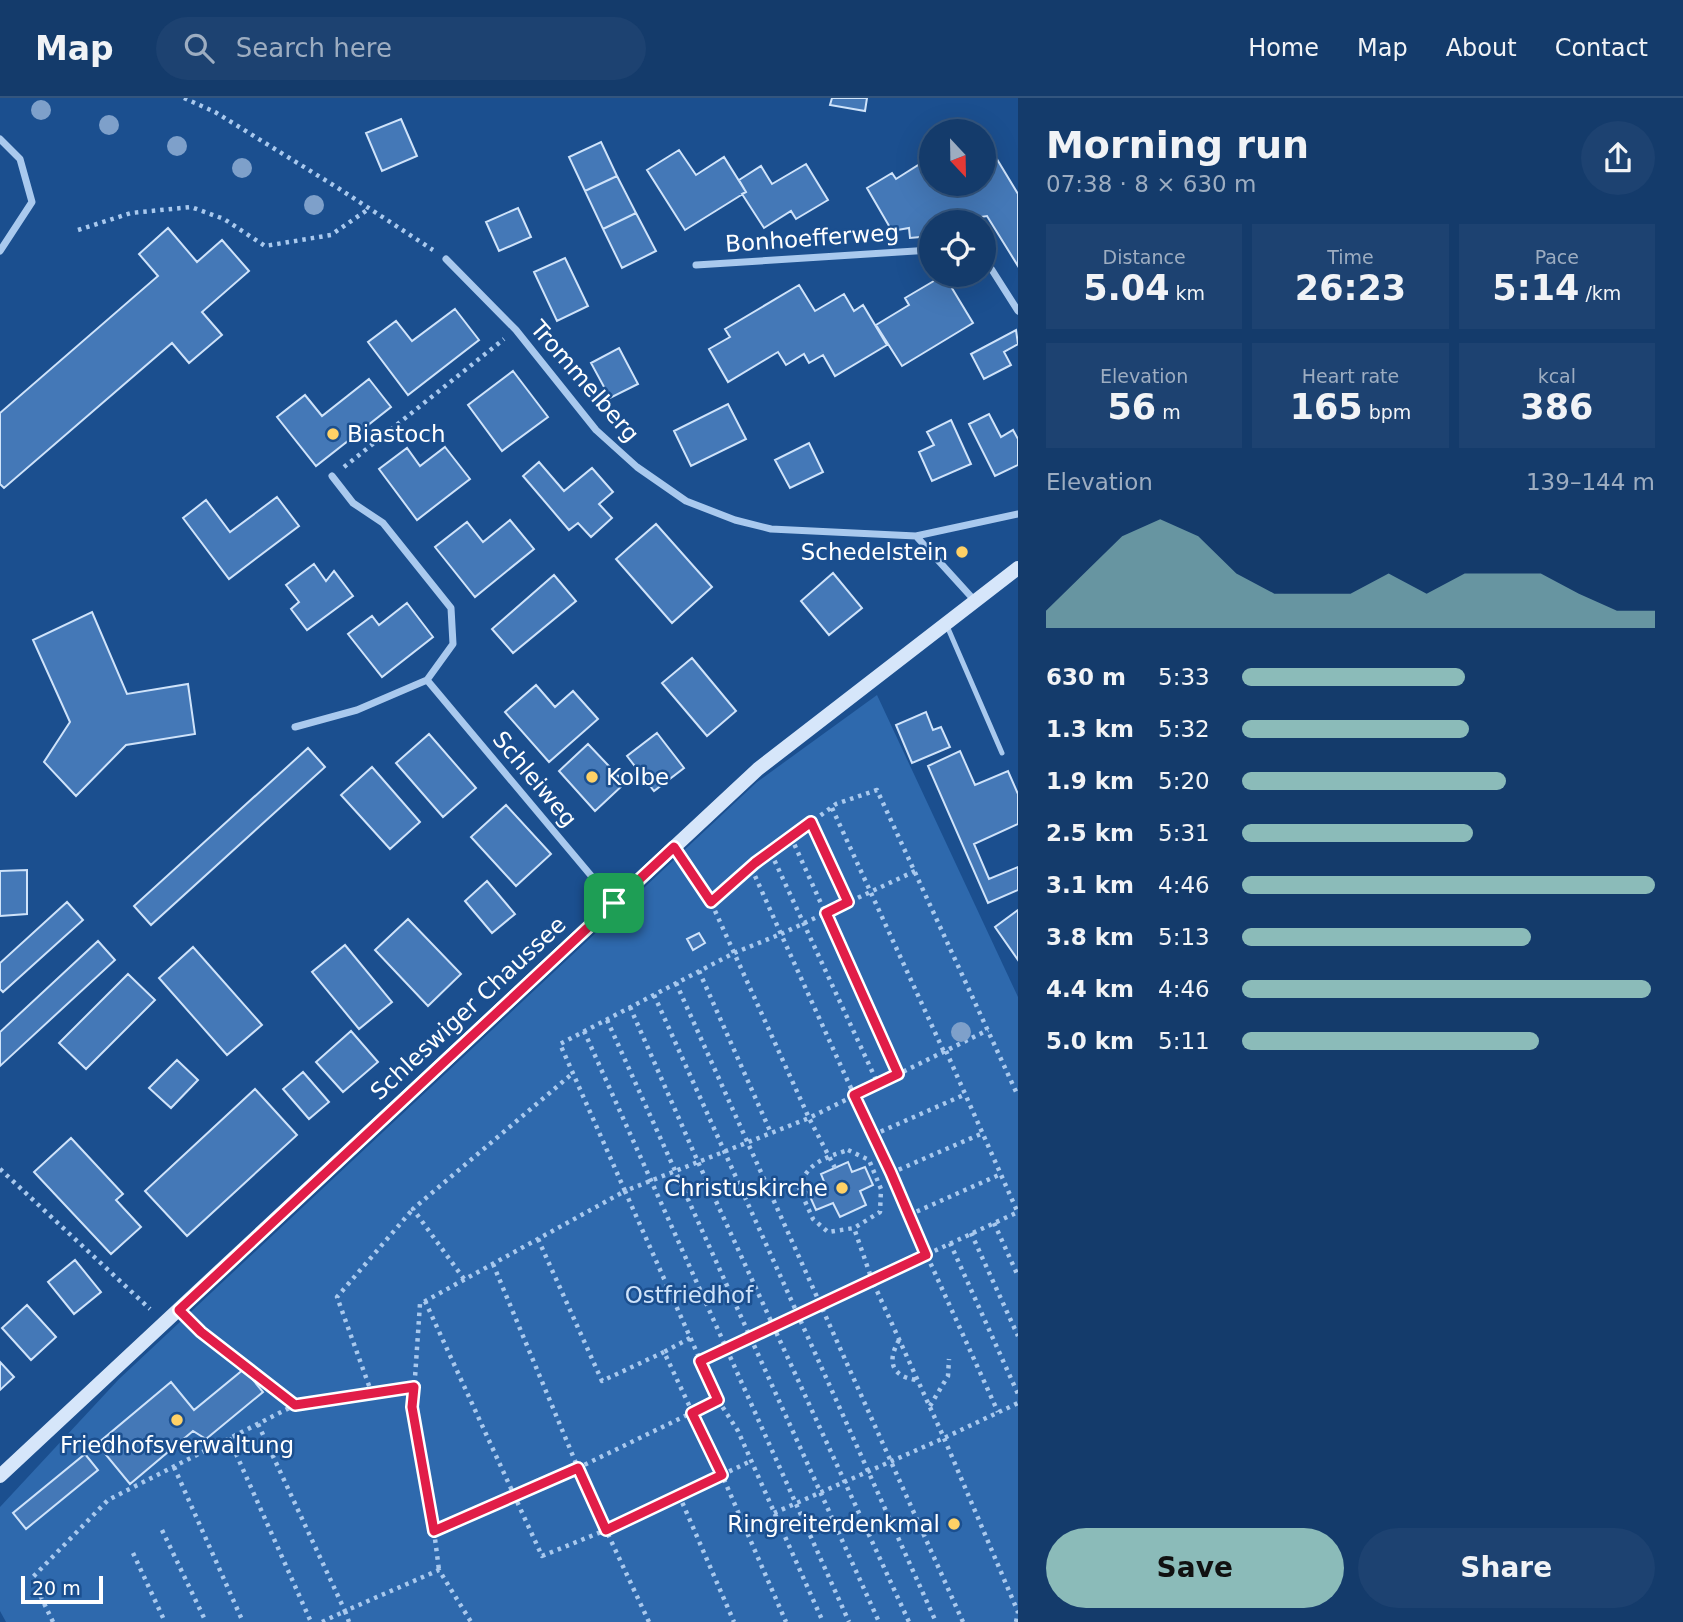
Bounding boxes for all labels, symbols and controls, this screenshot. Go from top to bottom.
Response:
search box [156,17,646,80]
text: Map [35,29,114,68]
icon: search [180,29,218,67]
text: Search here [236,33,392,63]
text: Home [1248,34,1319,62]
text: Map [1357,34,1408,62]
text: About [1446,34,1517,62]
text: Contact [1555,34,1648,62]
north arrow [919,119,996,196]
map controls [919,119,996,287]
button: share [1581,121,1655,195]
text: Morning run [1046,123,1309,167]
text: 07:38 · 8 × 630 m [1046,171,1256,197]
button: locate [919,210,996,287]
street label: Bonhoefferweg [724,219,900,257]
text: Distance [1103,246,1186,268]
text: Time [1327,246,1374,268]
text: Pace [1535,246,1579,268]
text: 5.04 [1083,268,1170,308]
text: 26:23 [1295,268,1406,308]
text: 5:14 [1492,268,1579,308]
text: km [1170,282,1205,304]
text: /km [1579,282,1621,304]
street label: Trommelberg [525,315,644,447]
text: Elevation [1100,365,1188,387]
text: Heart rate [1302,365,1399,387]
text: kcal [1538,365,1576,387]
text: 56 [1108,387,1156,427]
text: 165 [1290,387,1363,427]
text: 386 [1520,387,1593,427]
text: m [1156,401,1181,423]
text: bpm [1363,401,1411,423]
place label: Biastoch [347,421,446,447]
marker: Biastoch [325,426,341,442]
text: Elevation [1046,469,1153,495]
text: 139–144 m [1526,469,1655,495]
place label: Schedelstein [801,539,948,565]
marker: Schedelstein [954,544,970,560]
text: 630 m [1046,664,1126,690]
text: 5:33 [1158,664,1210,690]
text: 1.3 km [1046,716,1134,742]
text: 5:32 [1158,716,1210,742]
street label: Schleiweg [488,726,582,832]
place label: Kolbe [606,764,669,790]
text: 1.9 km [1046,768,1134,794]
text: 5:20 [1158,768,1210,794]
marker: Kolbe [584,769,600,785]
text: 2.5 km [1046,820,1134,846]
text: 5:31 [1158,820,1210,846]
text: 3.1 km [1046,872,1134,898]
text: 4:46 [1158,872,1210,898]
pin [584,873,644,933]
icon: arrive [595,884,633,922]
street label: Schleswiger Chaussee [365,911,571,1105]
text: 3.8 km [1046,924,1134,950]
text: 5:13 [1158,924,1210,950]
text: 4.4 km [1046,976,1134,1002]
text: 4:46 [1158,976,1210,1002]
text: 5.0 km [1046,1028,1134,1054]
text: 5:11 [1158,1028,1210,1054]
place label: Christuskirche [664,1175,828,1201]
marker: Christuskirche [834,1180,850,1196]
park label: Ostfriedhof [625,1282,754,1308]
marker: Friedhofsverwaltung [169,1412,185,1428]
place label: Friedhofsverwaltung [60,1432,294,1458]
place label: Ringreiterdenkmal [727,1511,940,1537]
marker: Ringreiterdenkmal [946,1516,962,1532]
button: Save [1046,1528,1344,1608]
button: Share [1358,1528,1655,1608]
scale bar [21,1573,103,1605]
text: 20 m [32,1577,81,1599]

